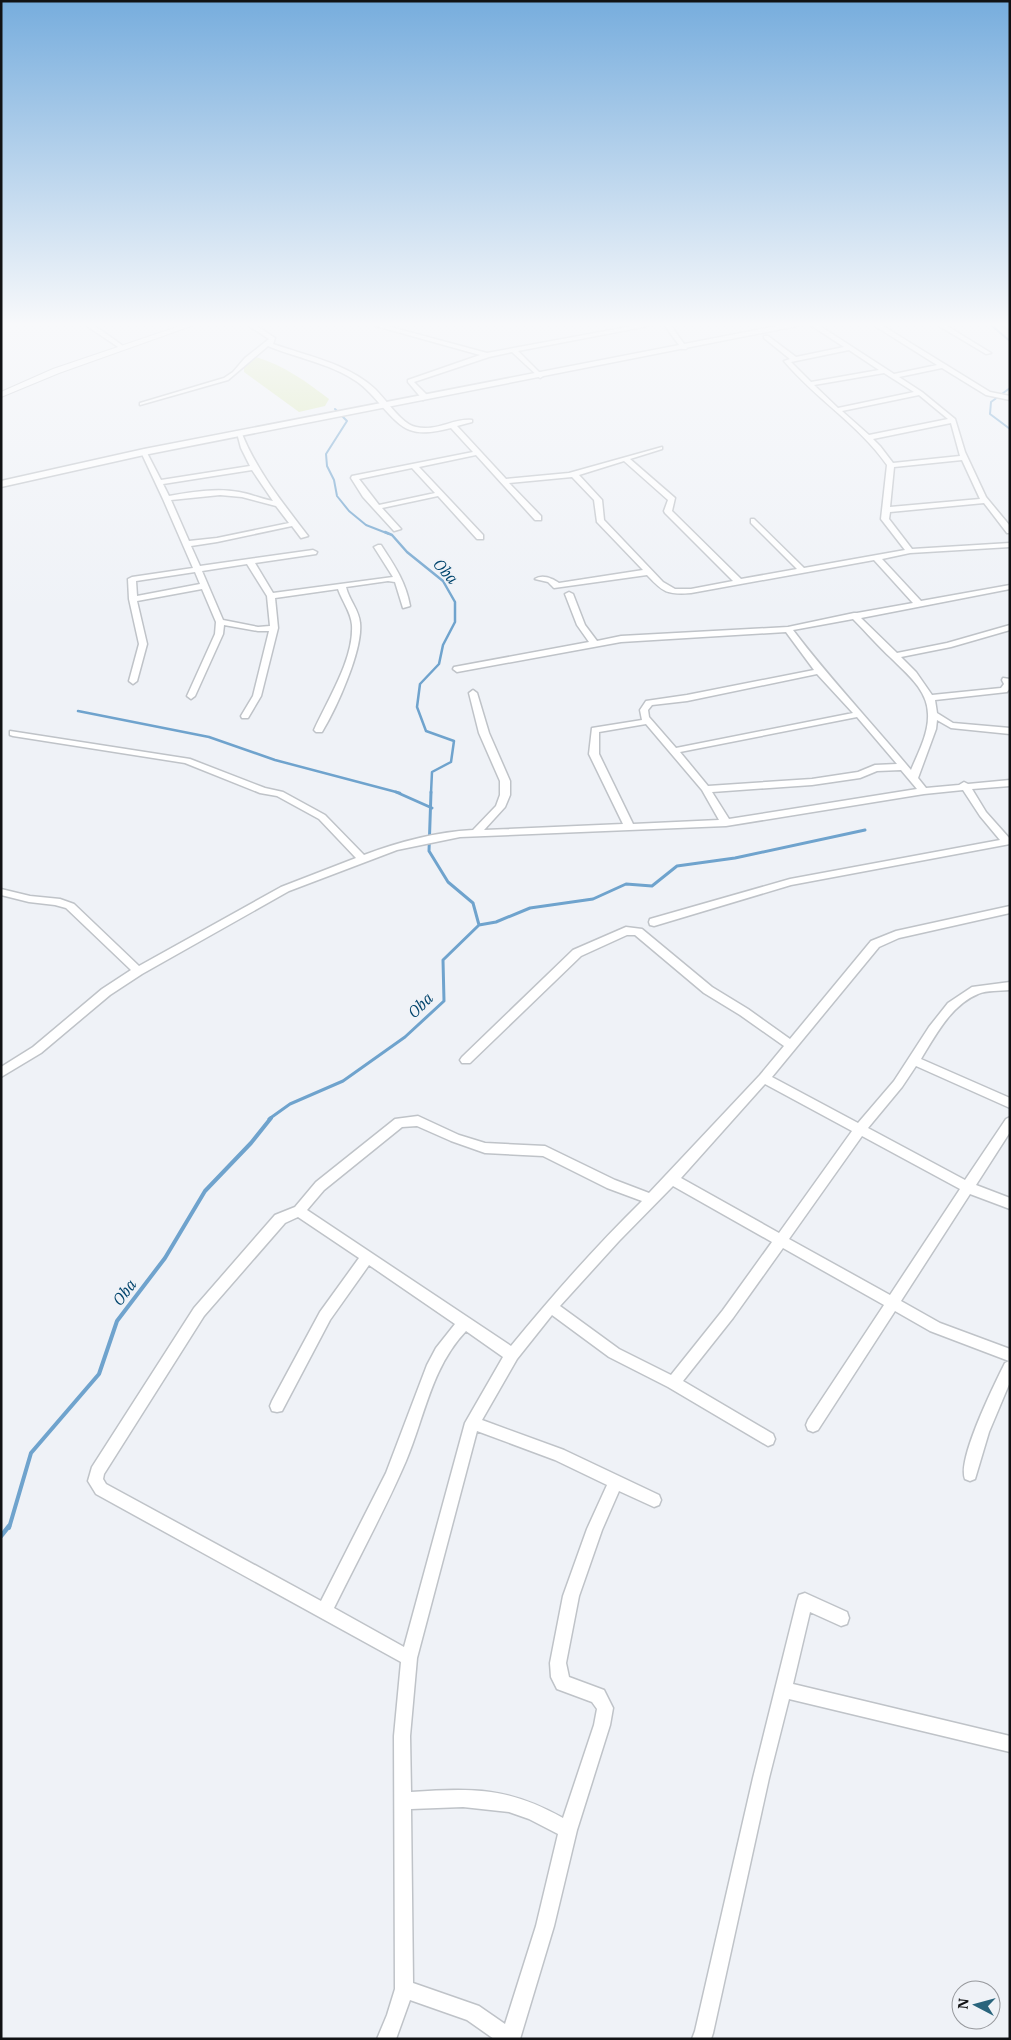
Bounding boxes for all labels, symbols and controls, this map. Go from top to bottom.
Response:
water label: Oba [429,554,463,588]
water label: Oba [403,988,437,1022]
water label: Oba [108,1275,141,1309]
north arrow [951,1980,1001,2030]
text: N [954,1997,973,2010]

